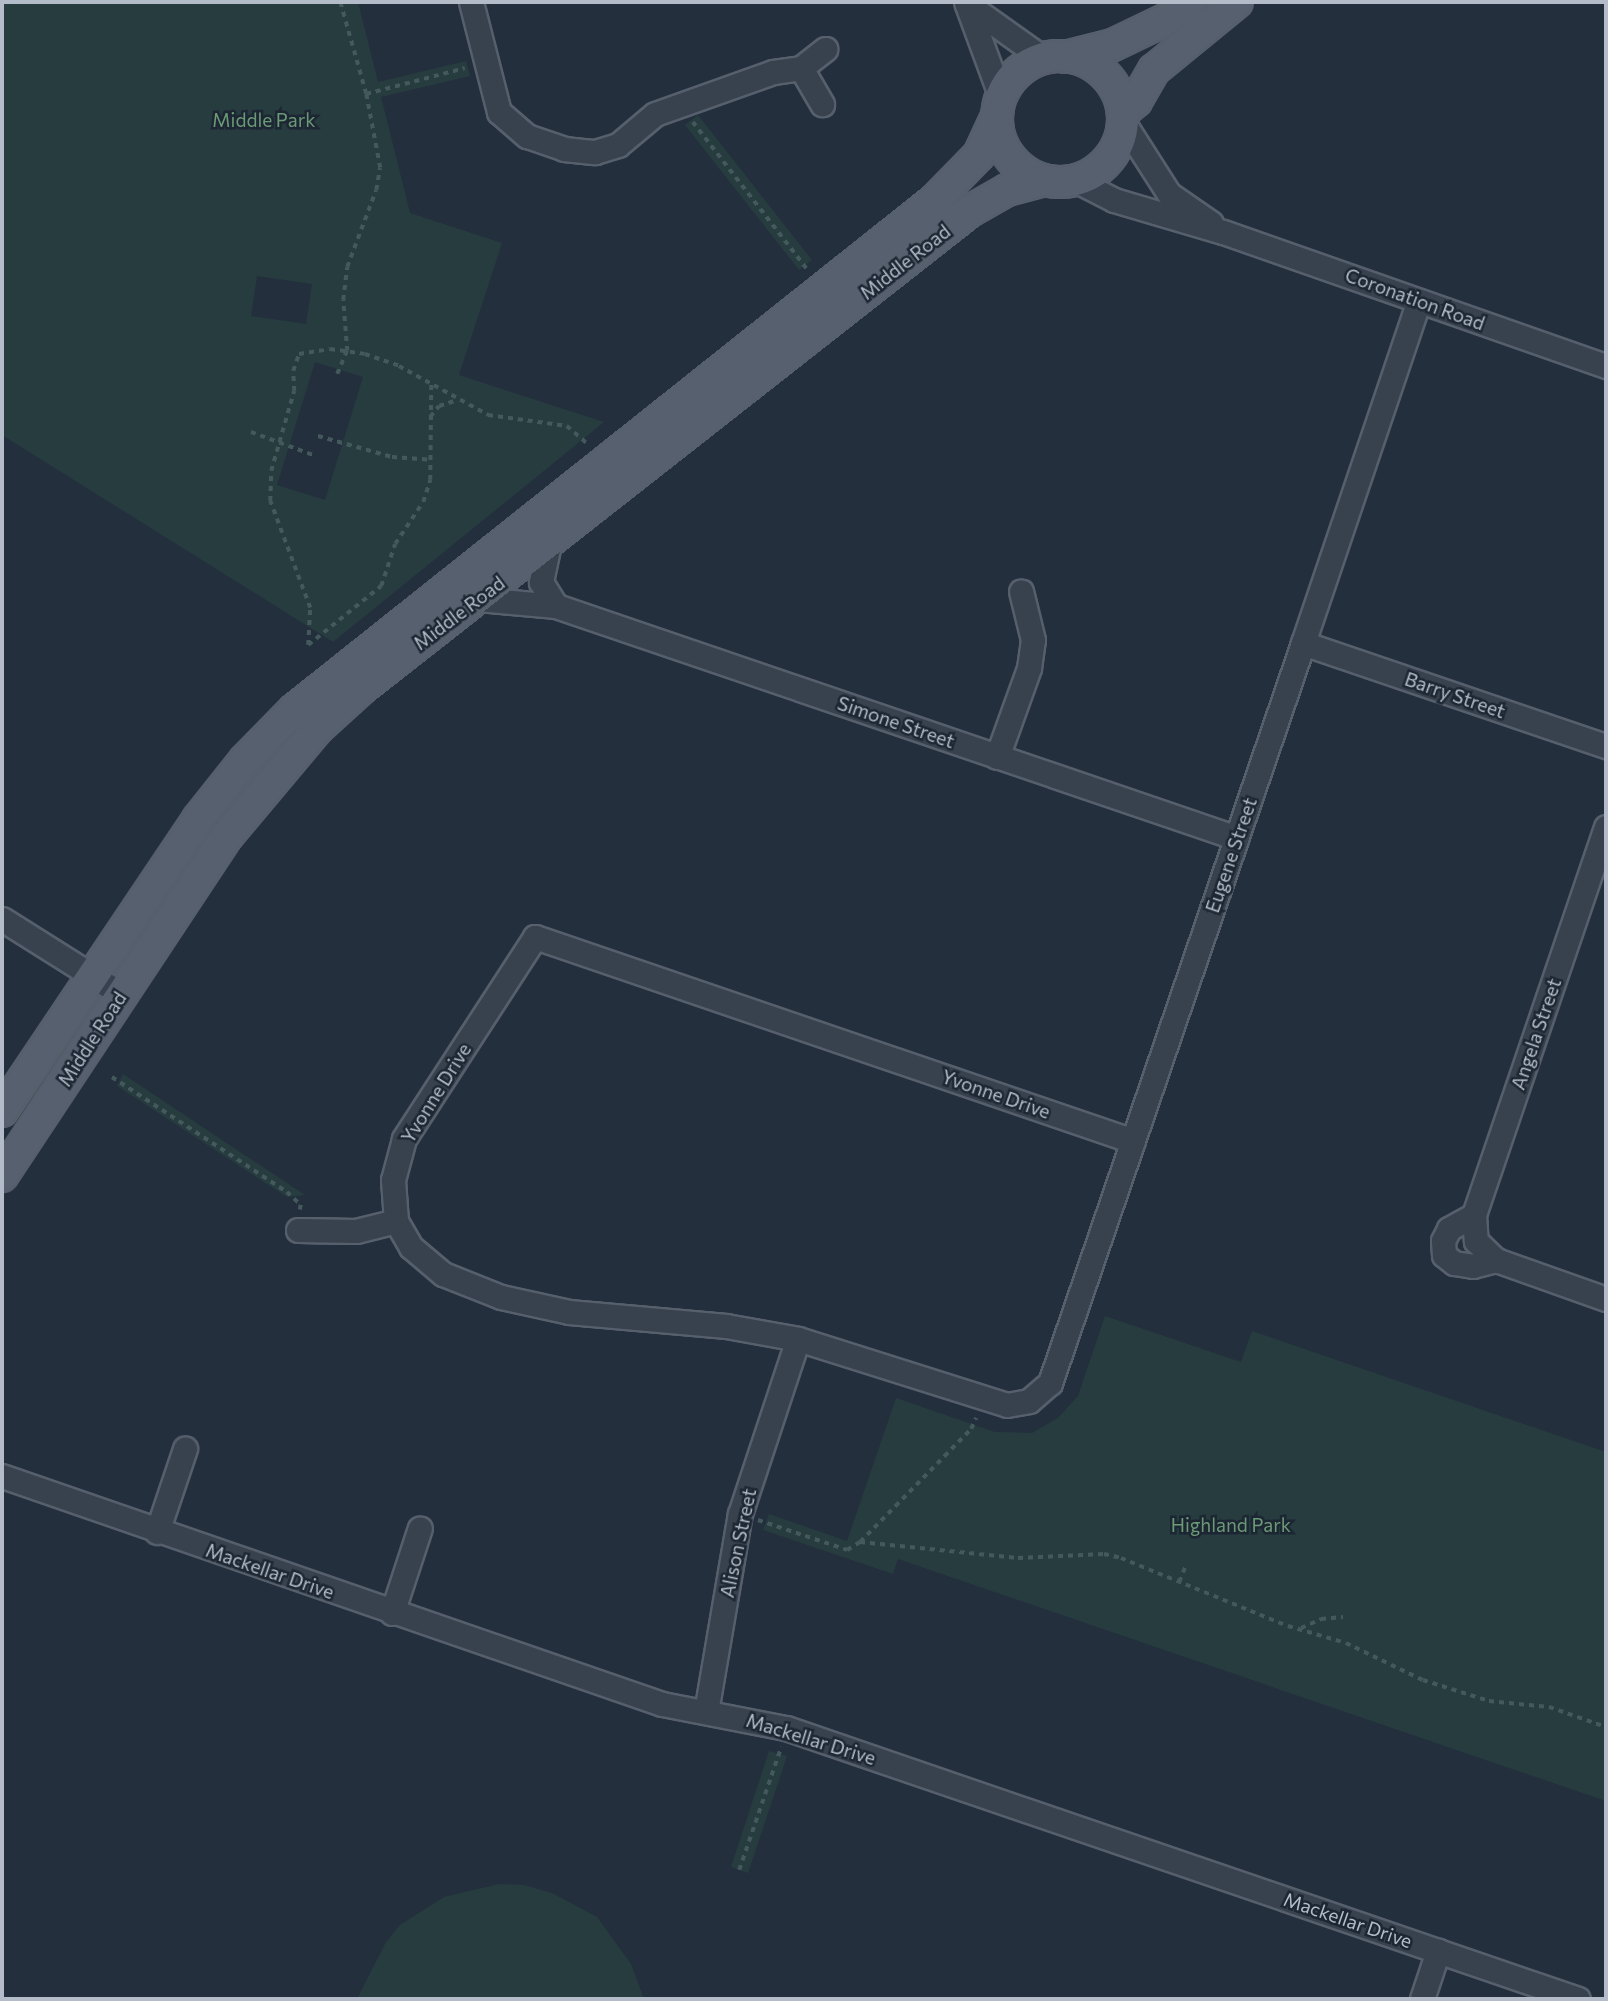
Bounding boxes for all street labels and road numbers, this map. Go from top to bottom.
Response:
street label: Middle Road [855,220,955,304]
street label: Coronation Road [1342,263,1488,335]
street label: Middle Road [409,571,509,655]
street label: Barry Street [1402,667,1508,723]
street label: Simone Street [835,691,957,753]
street label: Eugene Street [1201,794,1261,916]
street label: Angela Street [1506,975,1566,1093]
street label: Middle Road [53,988,131,1090]
street label: Yvonne Drive [396,1039,476,1147]
street label: Yvonne Drive [939,1065,1053,1123]
street label: Alison Street [715,1486,761,1600]
street label: Mackellar Drive [203,1538,337,1604]
street label: Mackellar Drive [744,1709,878,1769]
street label: Mackellar Drive [1281,1887,1415,1953]

